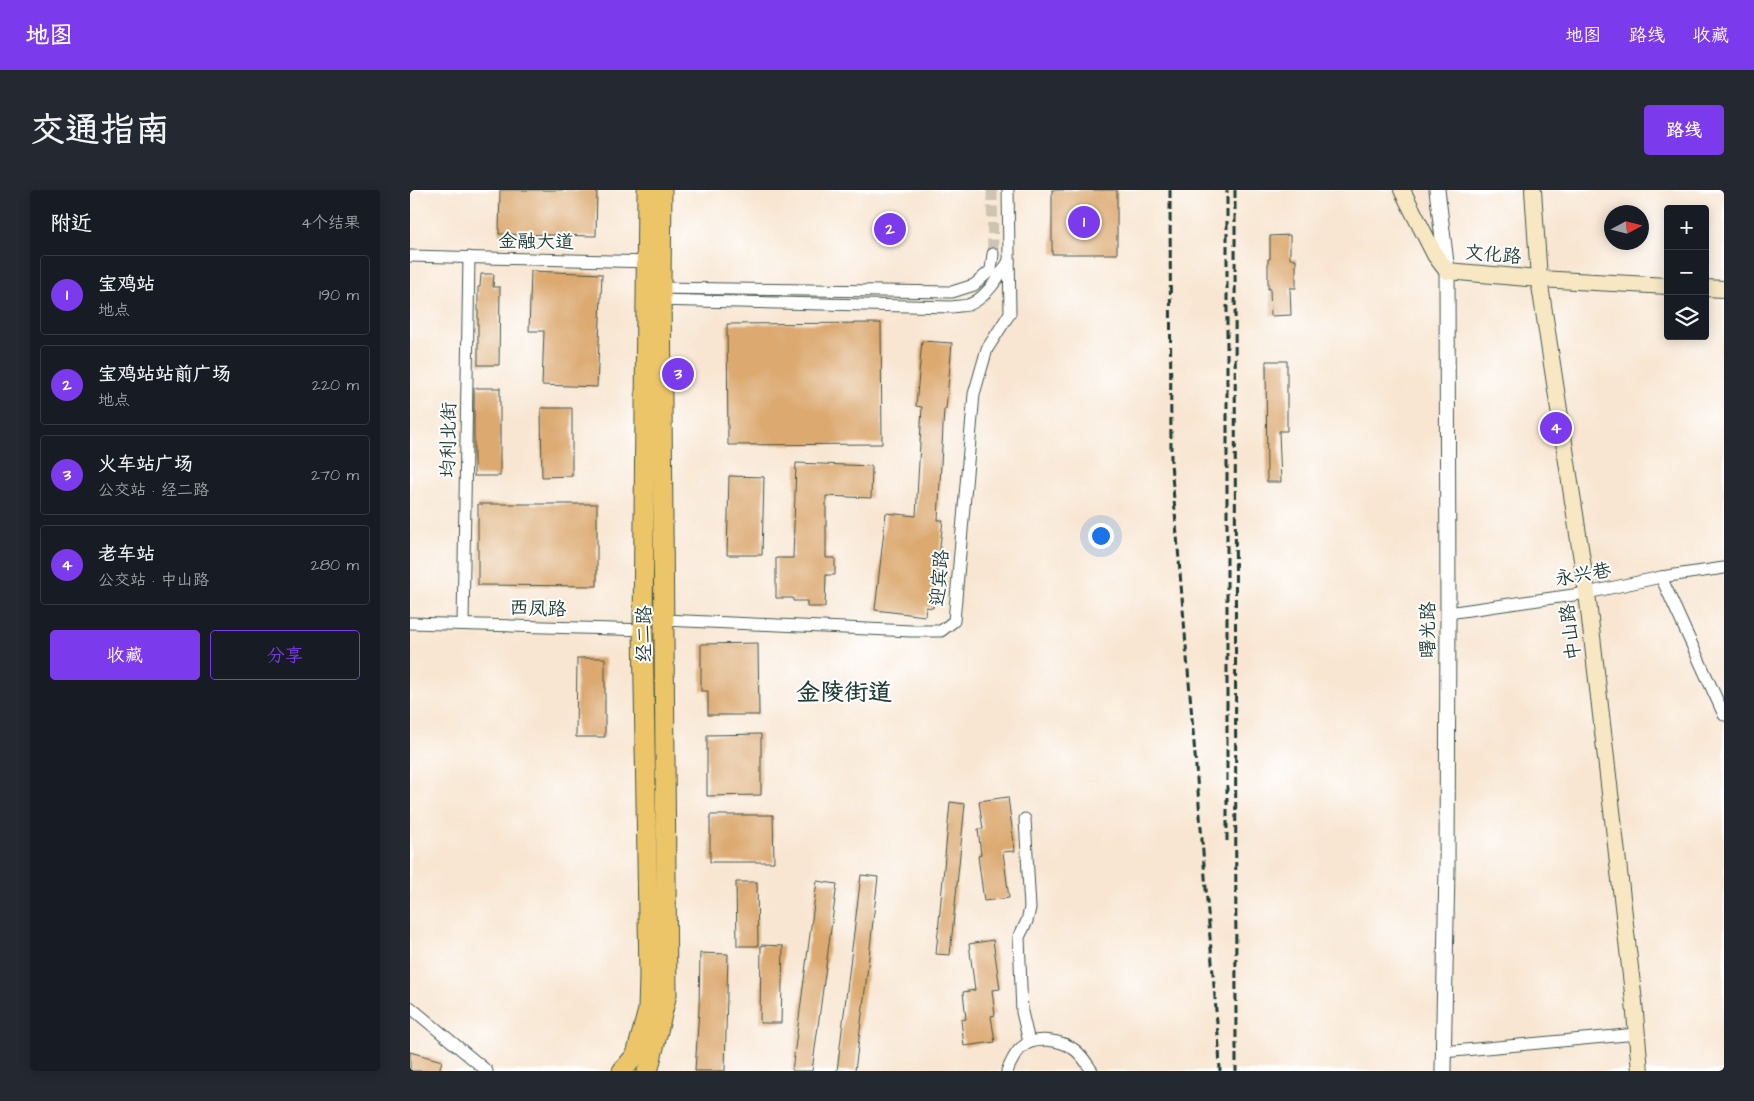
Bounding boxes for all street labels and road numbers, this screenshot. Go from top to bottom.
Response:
street label: 金融大道 [498,228,574,256]
street label: 文化路 [1463,239,1523,271]
street label: 均利北街 [435,402,463,478]
street label: 迎宾路 [924,548,956,608]
street label: 永兴巷 [1553,557,1613,593]
street label: 西凤路 [509,595,567,623]
street label: 曙光路 [1415,601,1442,659]
street label: 中山路 [1554,602,1588,662]
street label: 经二路 [631,605,658,663]

